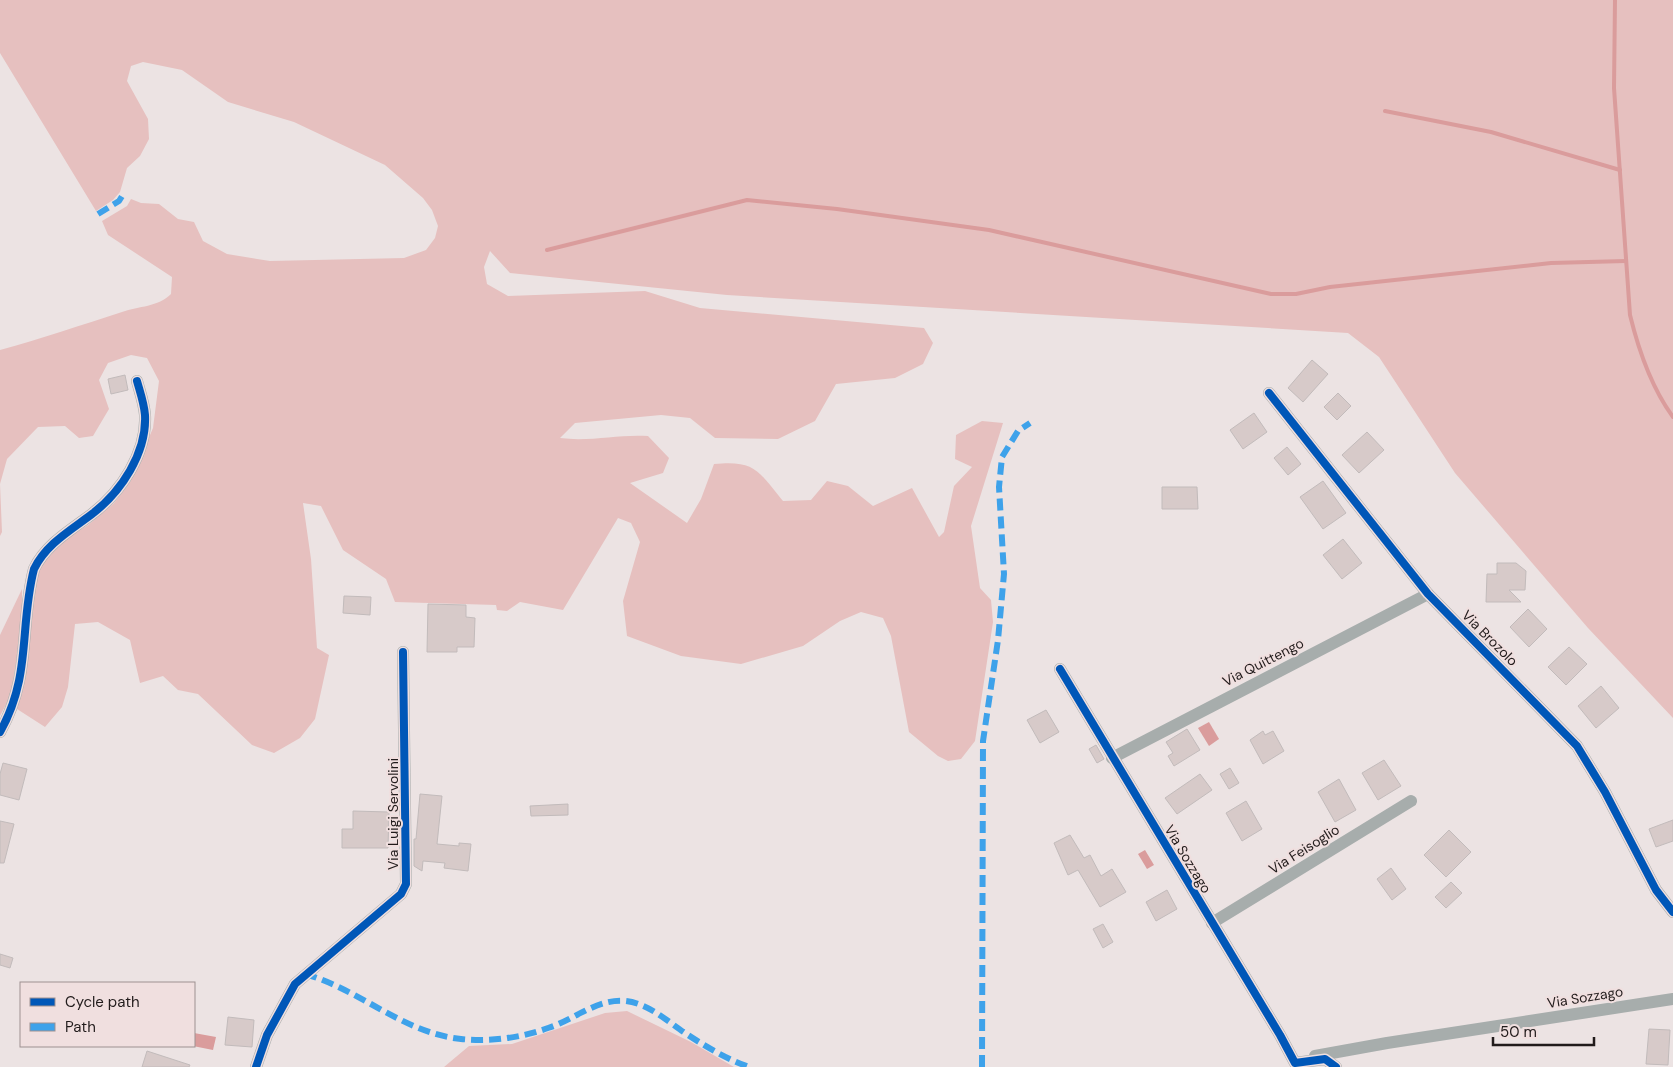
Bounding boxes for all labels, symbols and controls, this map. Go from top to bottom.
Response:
street label: Via Brozolo [1458,606,1522,670]
street label: Via Quittengo [1219,634,1307,690]
street label: Via Luigi Servolini [384,758,402,870]
street label: Via Feisoglio [1265,820,1343,878]
street label: Via Sozzago [1161,821,1215,897]
legend [20,982,195,1047]
street label: Via Sozzago [1546,982,1624,1012]
text: Cycle path [65,992,140,1012]
scale bar [1493,1014,1594,1046]
text: Path [65,1017,96,1037]
text: 50 m [1500,1022,1537,1042]

